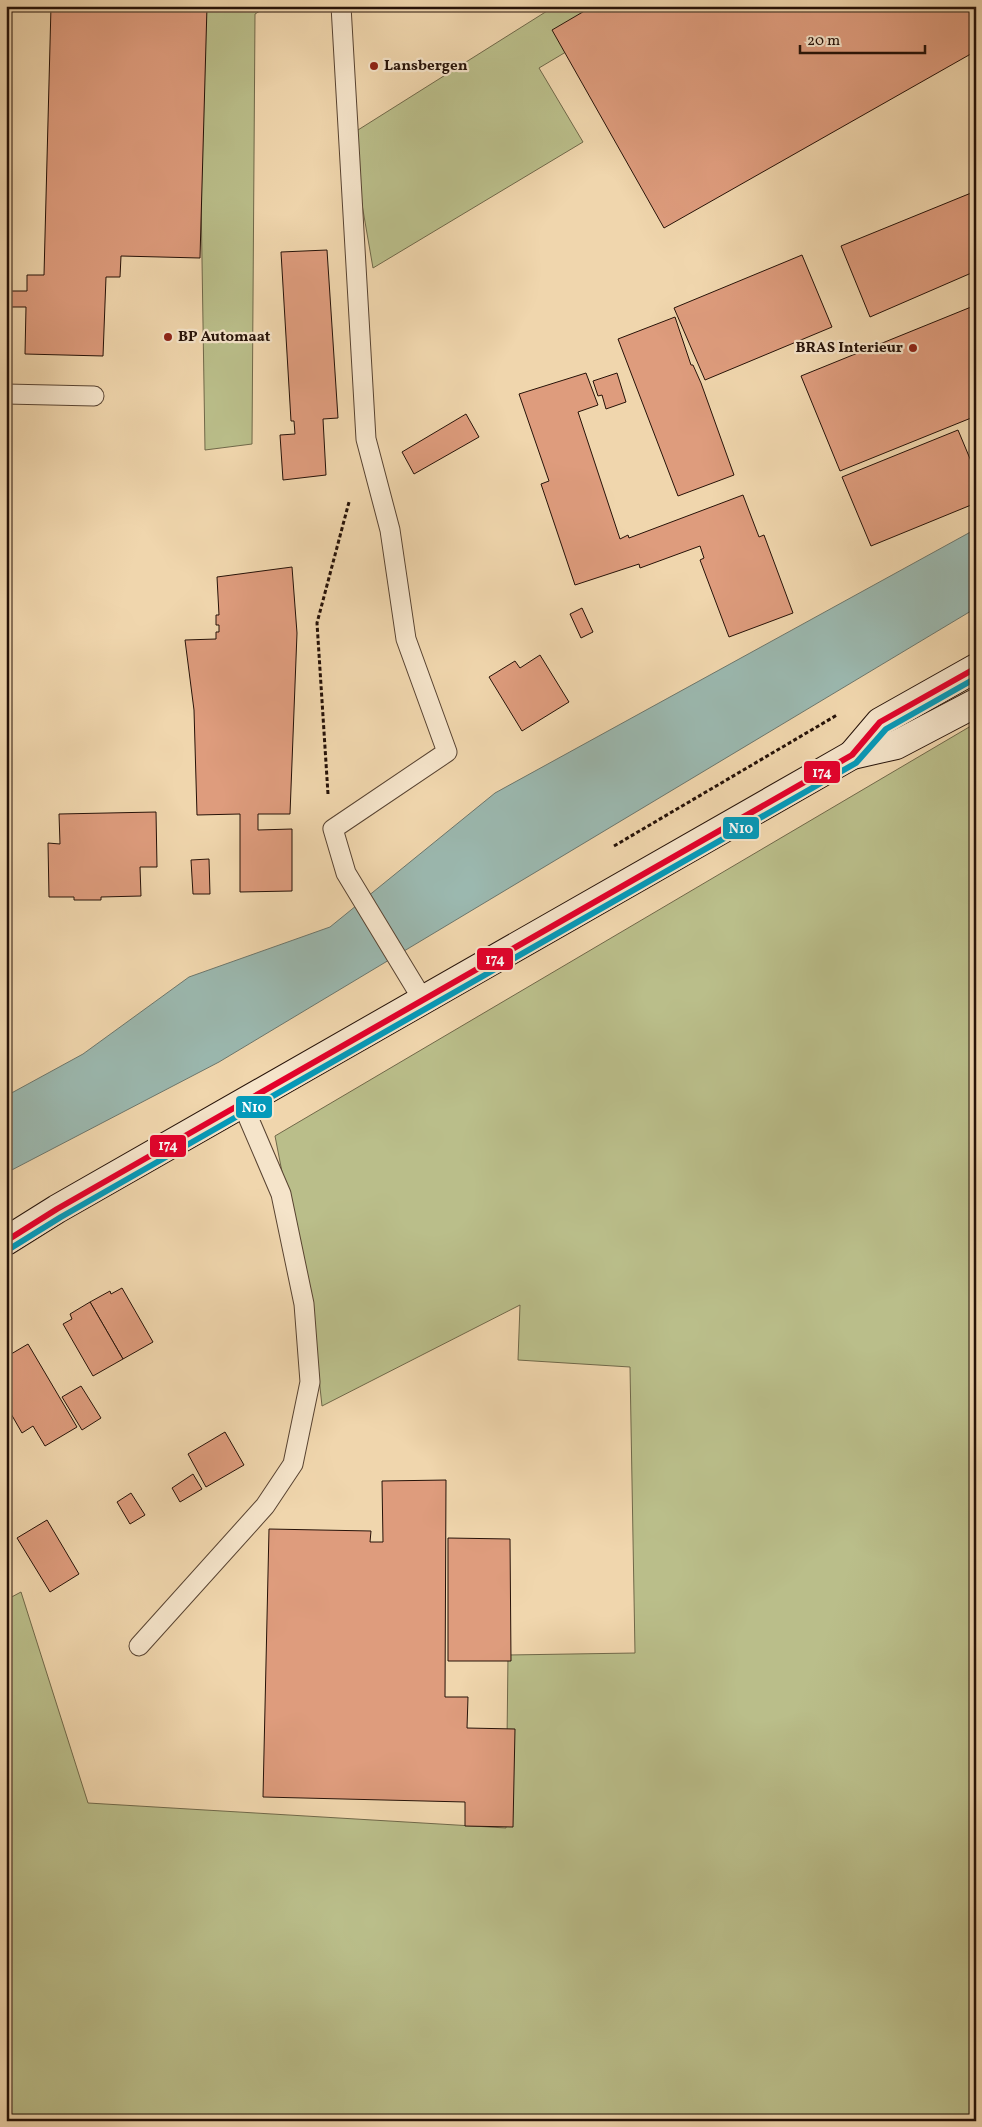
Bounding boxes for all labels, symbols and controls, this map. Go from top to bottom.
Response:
scale bar [800,22,924,54]
text: 20 m [807,31,840,52]
place label: Lansbergen [384,56,468,77]
marker: Lansbergen [368,60,380,72]
place label: BP Automaat [178,327,271,348]
marker: BP Automaat [162,331,174,343]
place label: BRAS Interieur [796,338,903,359]
marker: BRAS Interieur [907,342,919,354]
line badge: 174 [803,760,841,784]
text: 174 [812,764,832,783]
line badge: N10 [722,816,760,840]
text: N10 [729,820,754,839]
line badge: 174 [476,947,514,971]
text: 174 [485,951,505,970]
line badge: N10 [235,1095,273,1119]
text: N10 [242,1099,267,1118]
line badge: 174 [149,1134,187,1158]
text: 174 [158,1137,178,1156]

